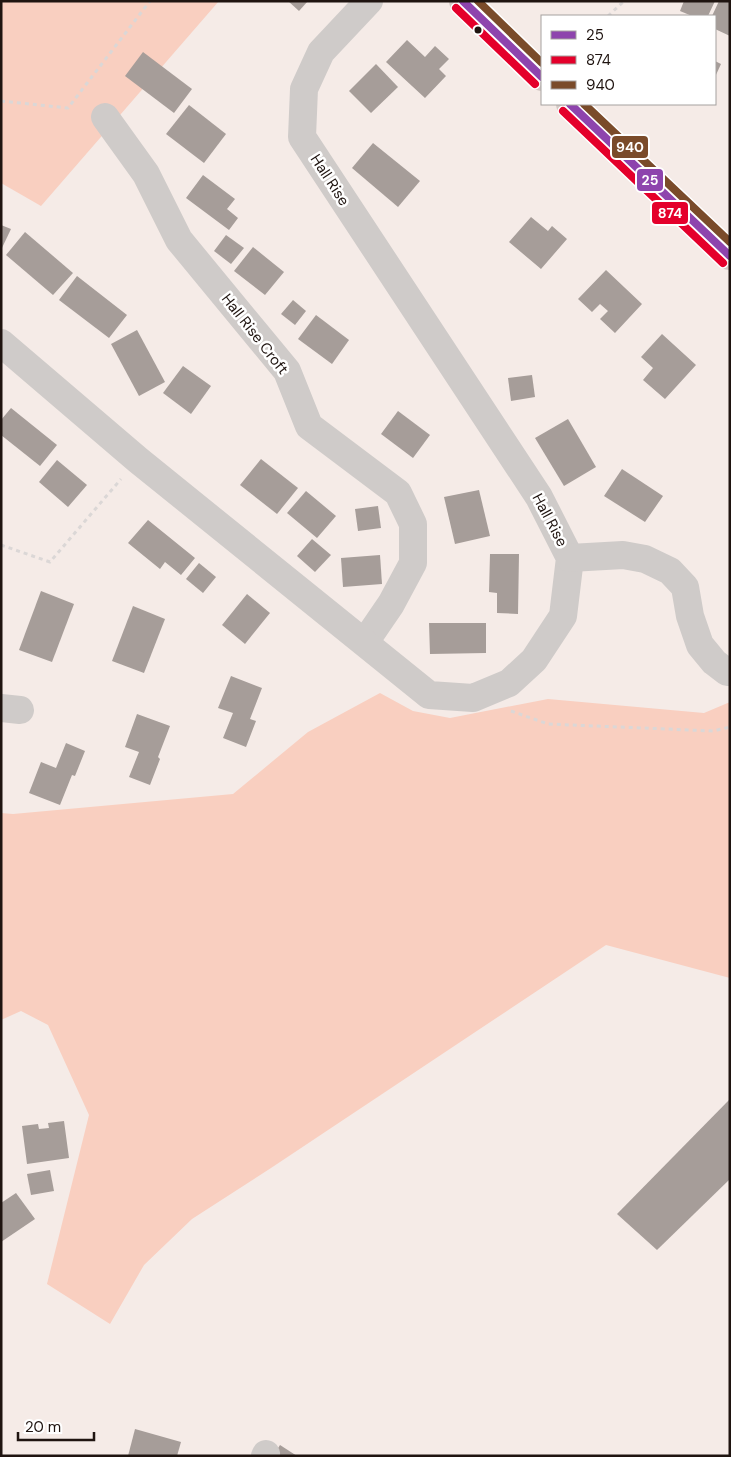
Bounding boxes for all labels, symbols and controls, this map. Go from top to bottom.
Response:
legend [541,15,716,105]
unlabelled marker [473,25,483,35]
text: 25 [586,25,604,45]
text: 874 [586,50,611,70]
text: 940 [586,75,615,95]
line badge: 940 [611,135,649,159]
text: 940 [616,138,644,156]
street label: Hall Rise [306,150,354,210]
line badge: 25 [636,168,664,192]
text: 25 [642,171,658,189]
line badge: 874 [651,201,689,225]
text: 874 [658,204,682,222]
street label: Hall Rise Croft [217,289,293,379]
street label: Hall Rise [528,490,572,550]
scale bar [18,1410,94,1442]
text: 20 m [25,1417,61,1437]

